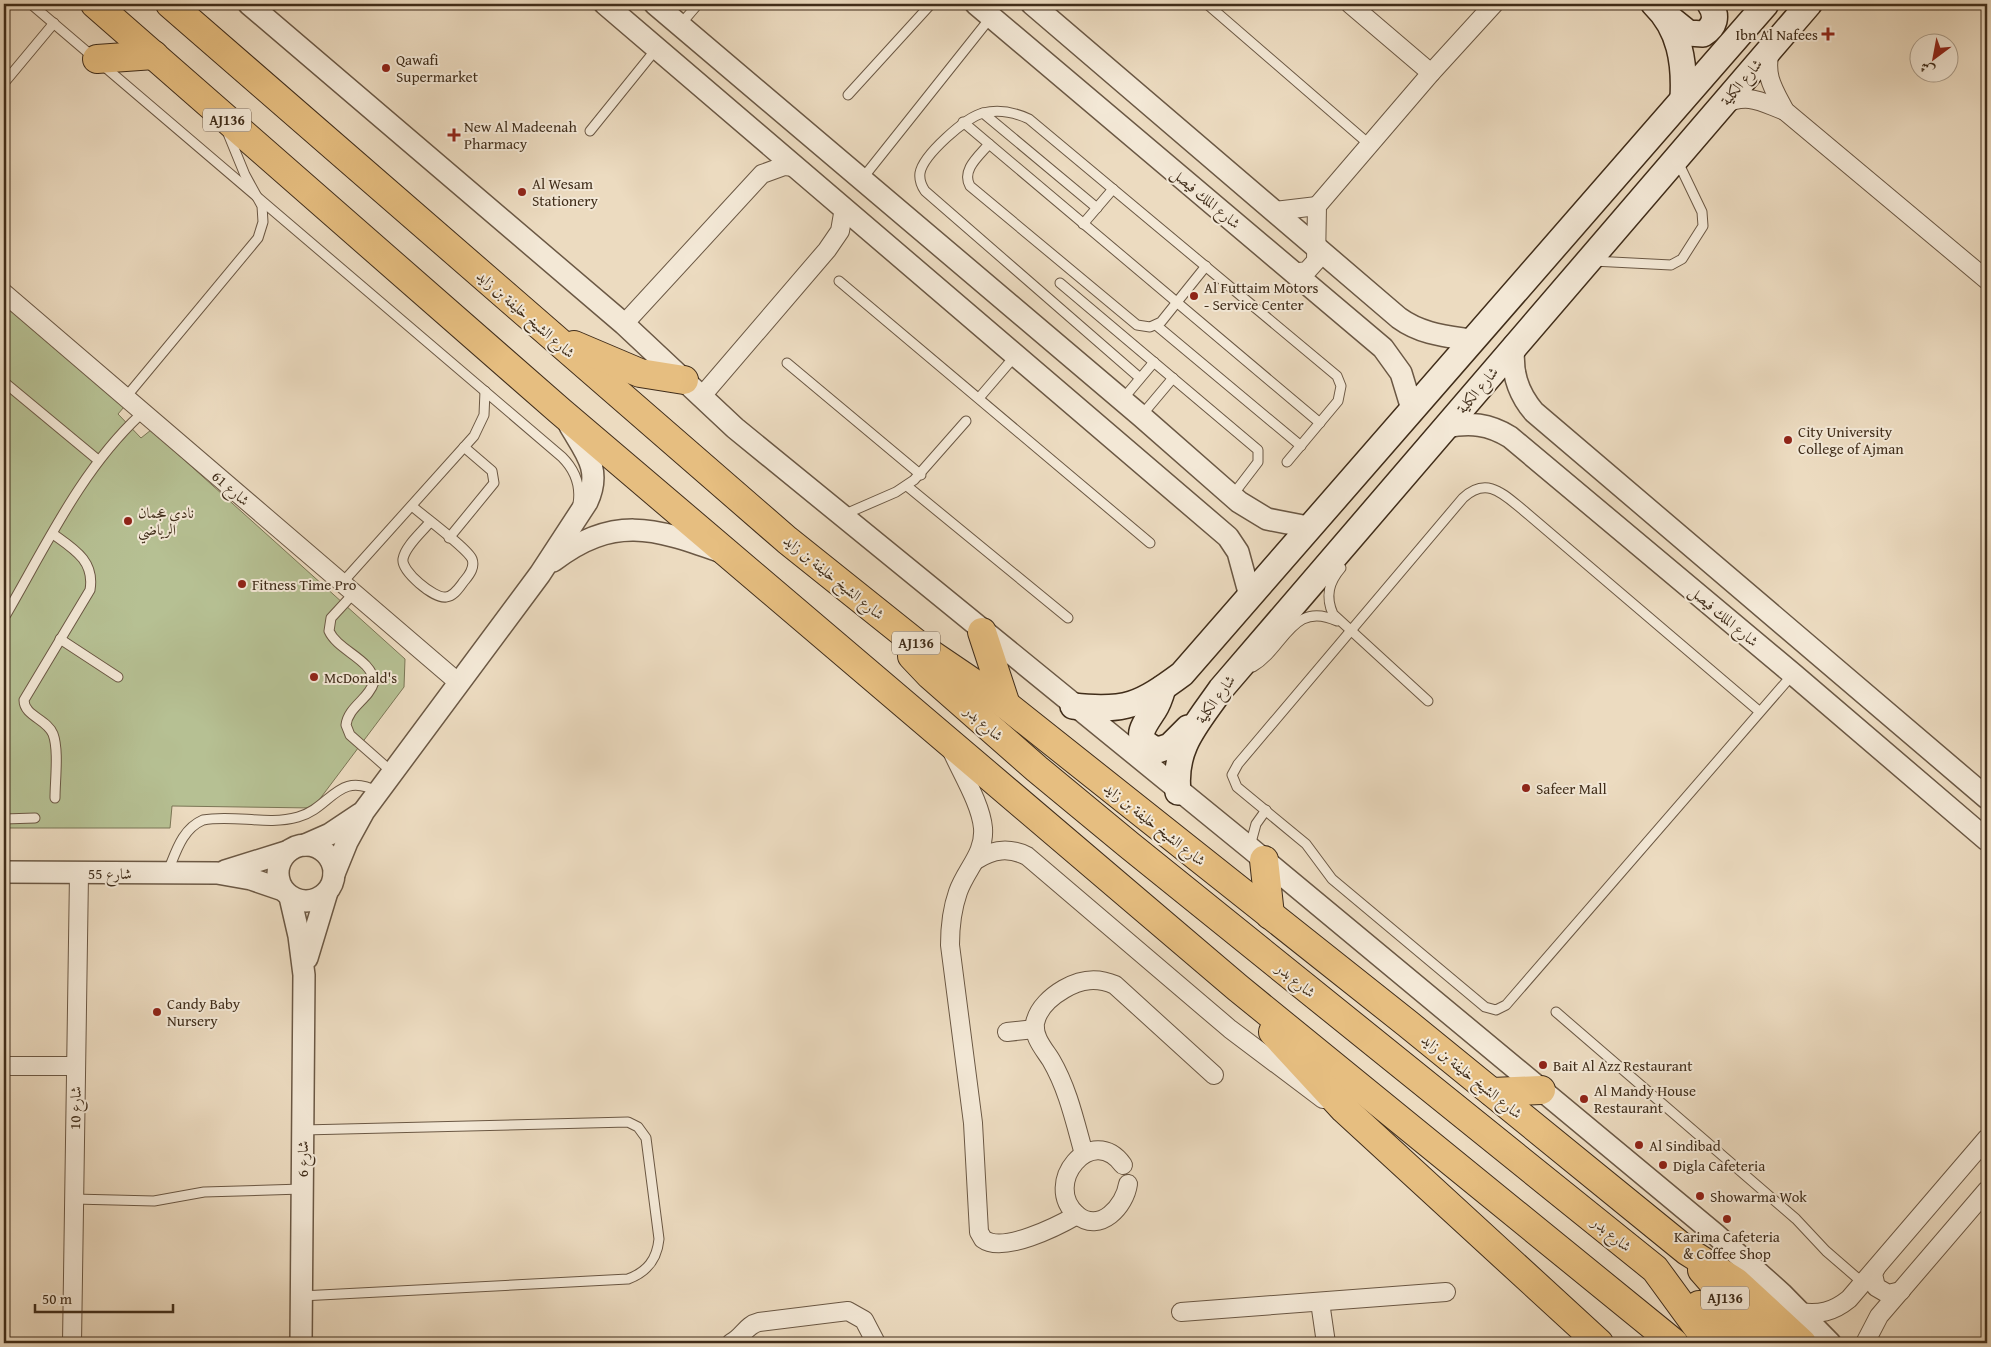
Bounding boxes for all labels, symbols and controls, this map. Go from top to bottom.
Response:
place label: Ibn Al Nafees [1736,24,1818,45]
marker: Ibn Al Nafees [1822,28,1834,40]
north arrow [1908,32,1958,82]
place label: Qawafi Supermarket [396,49,479,87]
street label: شارع الكلية [1715,54,1769,112]
text: ش [1916,57,1938,81]
marker: Qawafi Supermarket [380,62,392,74]
road number: AJ136 [203,108,251,132]
place label: New Al Madeenah Pharmacy [464,116,577,154]
marker: New Al Madeenah Pharmacy [448,129,460,141]
street label: شارع الملك فيصل [1165,163,1245,236]
place label: Al Wesam Stationery [532,173,599,211]
marker: Al Wesam Stationery [516,186,528,198]
street label: شارع الشيخ خليفة بن زايد [470,265,580,366]
place label: Al Futtaim Motors - Service Center [1204,277,1319,315]
marker: Al Futtaim Motors - Service Center [1188,290,1200,302]
street label: شارع الكلية [1451,362,1505,420]
place label: City University College of Ajman [1798,421,1904,459]
marker: City University College of Ajman [1782,434,1794,446]
street label: شارع 61 [206,466,254,513]
place label: نادي عجمان الرياضي [138,502,194,544]
marker: نادي عجمان الرياضي [122,515,134,527]
street label: شارع الشيخ خليفة بن زايد [777,530,889,627]
place label: Fitness Time Pro [252,574,357,595]
marker: Fitness Time Pro [236,578,248,590]
street label: شارع الملك فيصل [1683,581,1763,654]
road number: AJ136 [892,632,940,654]
place label: McDonald's [324,667,397,688]
street label: شارع الكلية [1190,670,1242,729]
marker: McDonald's [308,671,320,683]
street label: شارع بدر [957,699,1008,748]
street label: شارع الشيخ خليفة بن زايد [1097,778,1210,874]
place label: Safeer Mall [1536,778,1607,799]
marker: Safeer Mall [1520,782,1532,794]
street label: شارع 55 [88,863,132,887]
street label: شارع بدر [1268,956,1320,1005]
place label: Candy Baby Nursery [167,993,241,1031]
marker: Candy Baby Nursery [151,1006,163,1018]
street label: شارع الشيخ خليفة بن زايد [1415,1029,1527,1126]
place label: Bait Al Azz Restaurant [1553,1055,1693,1076]
marker: Bait Al Azz Restaurant [1537,1059,1549,1071]
place label: Al Mandy House Restaurant [1594,1080,1696,1118]
street label: شارع 10 [64,1086,89,1130]
marker: Al Mandy House Restaurant [1578,1093,1590,1105]
place label: Al Sindibad [1649,1135,1721,1156]
marker: Al Sindibad [1633,1139,1645,1151]
street label: شارع 6 [292,1141,316,1177]
place label: Digla Cafeteria [1673,1155,1765,1176]
marker: Digla Cafeteria [1657,1159,1669,1171]
place label: Showarma Wok [1710,1186,1807,1207]
marker: Showarma Wok [1694,1190,1706,1202]
street label: شارع بدر [1584,1210,1636,1259]
marker: Karima Cafeteria & Coffee Shop [1721,1213,1733,1225]
place label: Karima Cafeteria & Coffee Shop [1674,1226,1780,1264]
scale bar [35,1282,172,1314]
road number: AJ136 [1701,1286,1749,1310]
text: 50 m [42,1288,73,1309]

